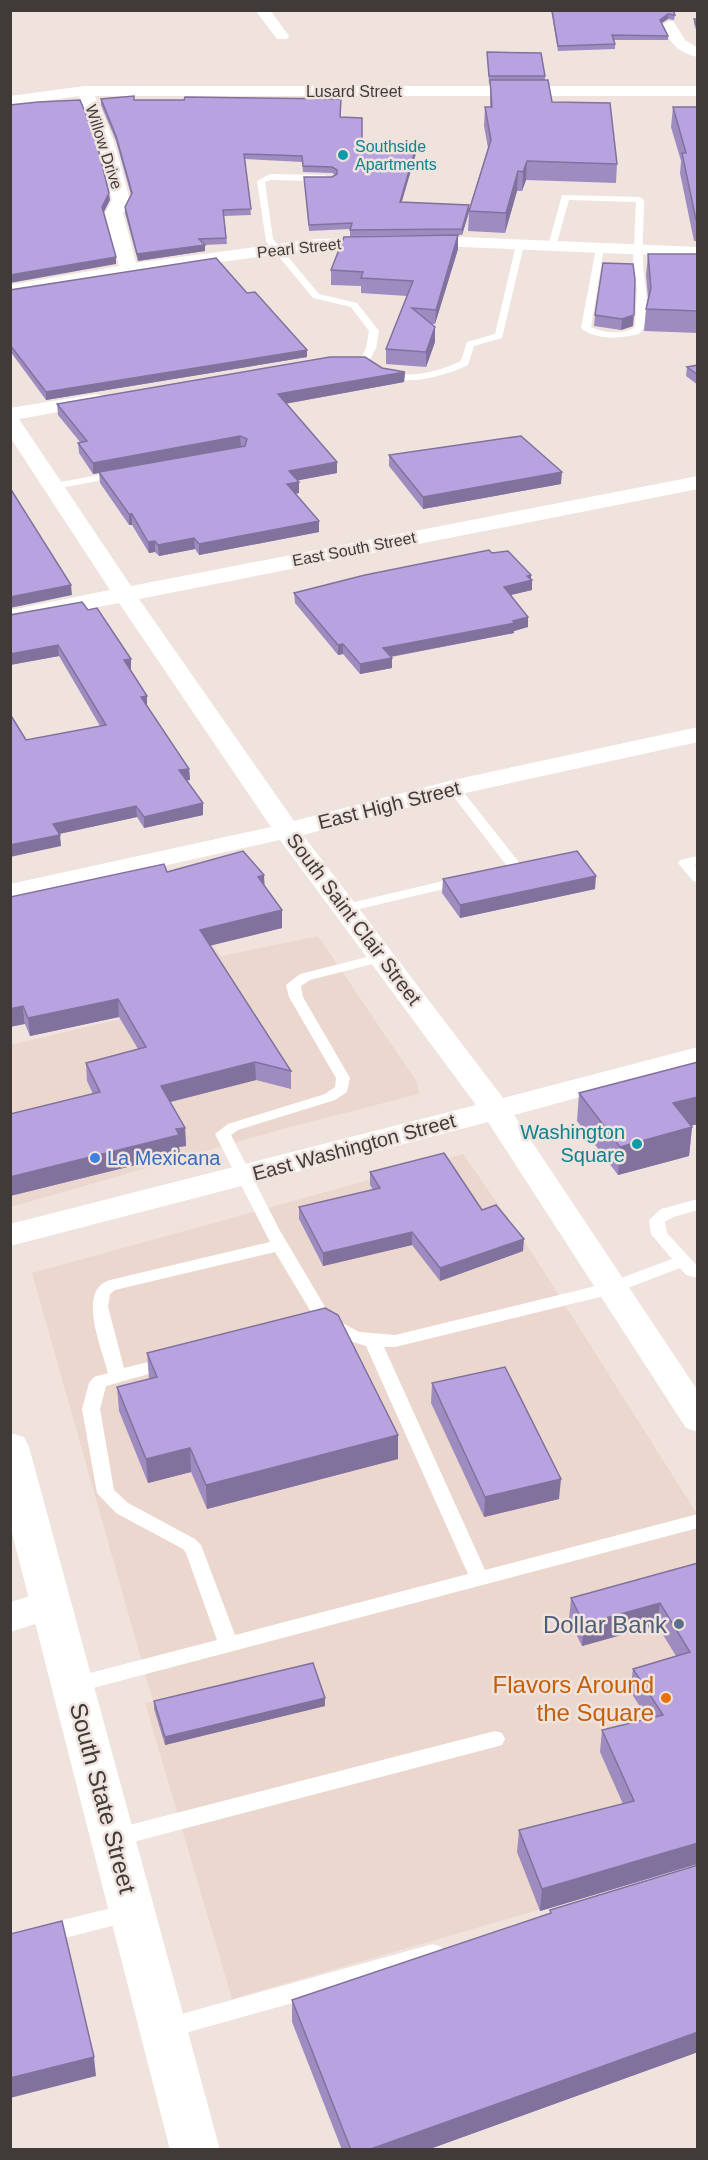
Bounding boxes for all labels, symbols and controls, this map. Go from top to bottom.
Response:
street label: Lusard Street [306,83,403,100]
street label: Willow Drive [82,103,126,192]
place label: Southside Apartments [355,138,437,173]
marker: Southside Apartments [336,148,350,162]
street label: Pearl Street [256,235,342,261]
street label: East South Street [291,529,418,569]
street label: East High Street [316,777,463,833]
street label: South Saint Clair Street [282,829,426,1009]
street label: East Washington Street [250,1109,458,1185]
place label: Washington Square [520,1121,625,1166]
marker: Washington Square [630,1137,644,1151]
place label: La Mexicana [107,1147,221,1169]
marker: La Mexicana [88,1151,102,1165]
place label: Dollar Bank [543,1611,668,1638]
marker: Dollar Bank [672,1617,686,1631]
place label: Flavors Around the Square [493,1671,654,1726]
marker: Flavors Around the Square [659,1691,673,1705]
street label: South State Street [65,1700,142,1897]

